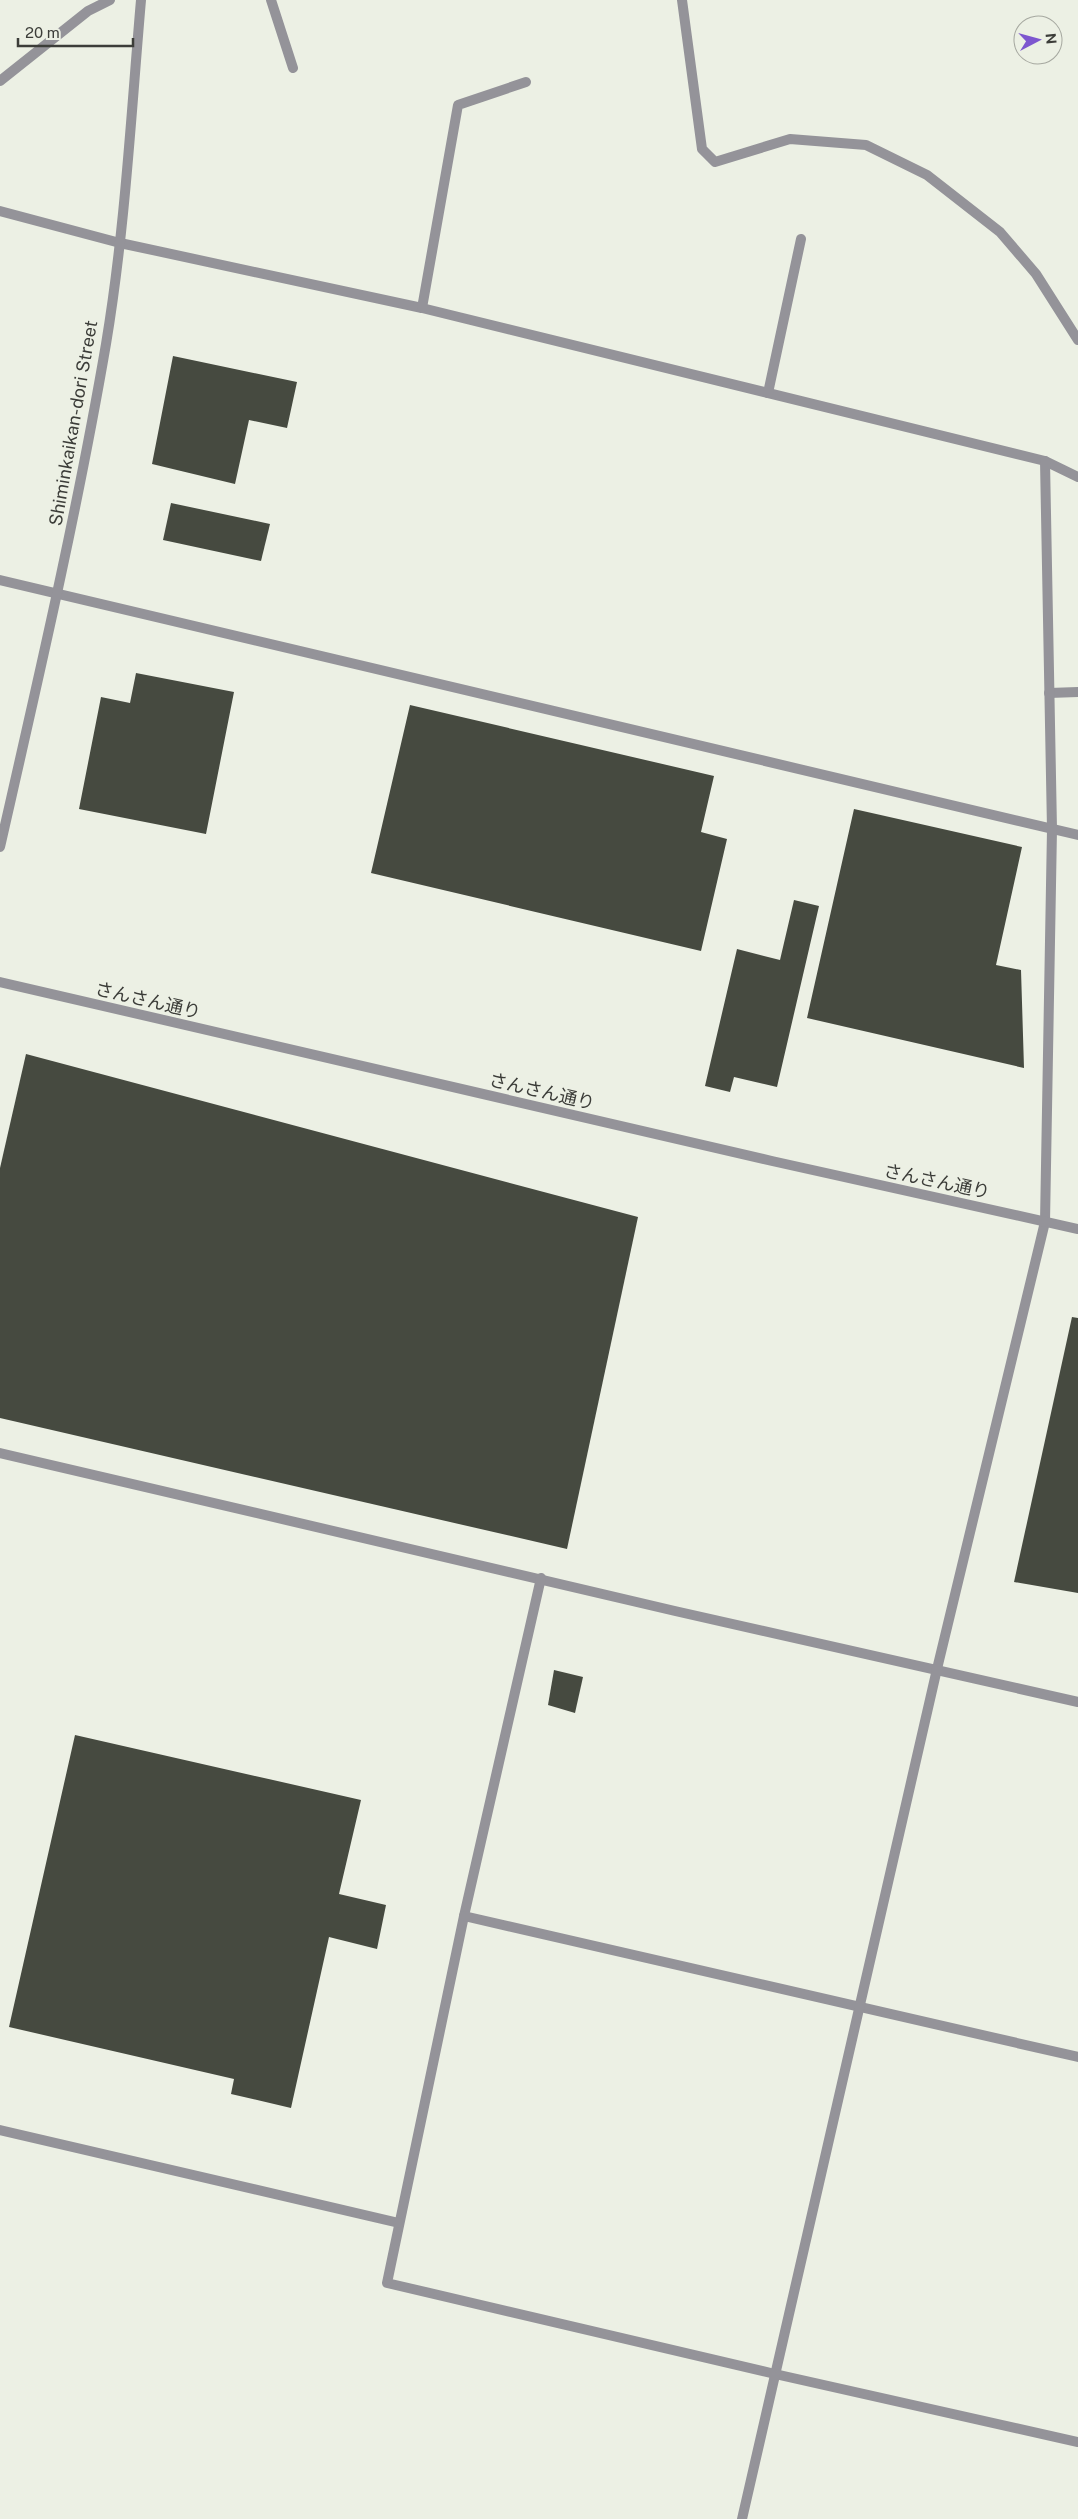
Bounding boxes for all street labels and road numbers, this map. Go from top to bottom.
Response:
street label: Shiminkaikan-dori Street [45,319,101,527]
street label: さんさん通り [93,978,203,1022]
street label: さんさん通り [487,1069,597,1113]
street label: さんさん通り [882,1160,992,1202]

